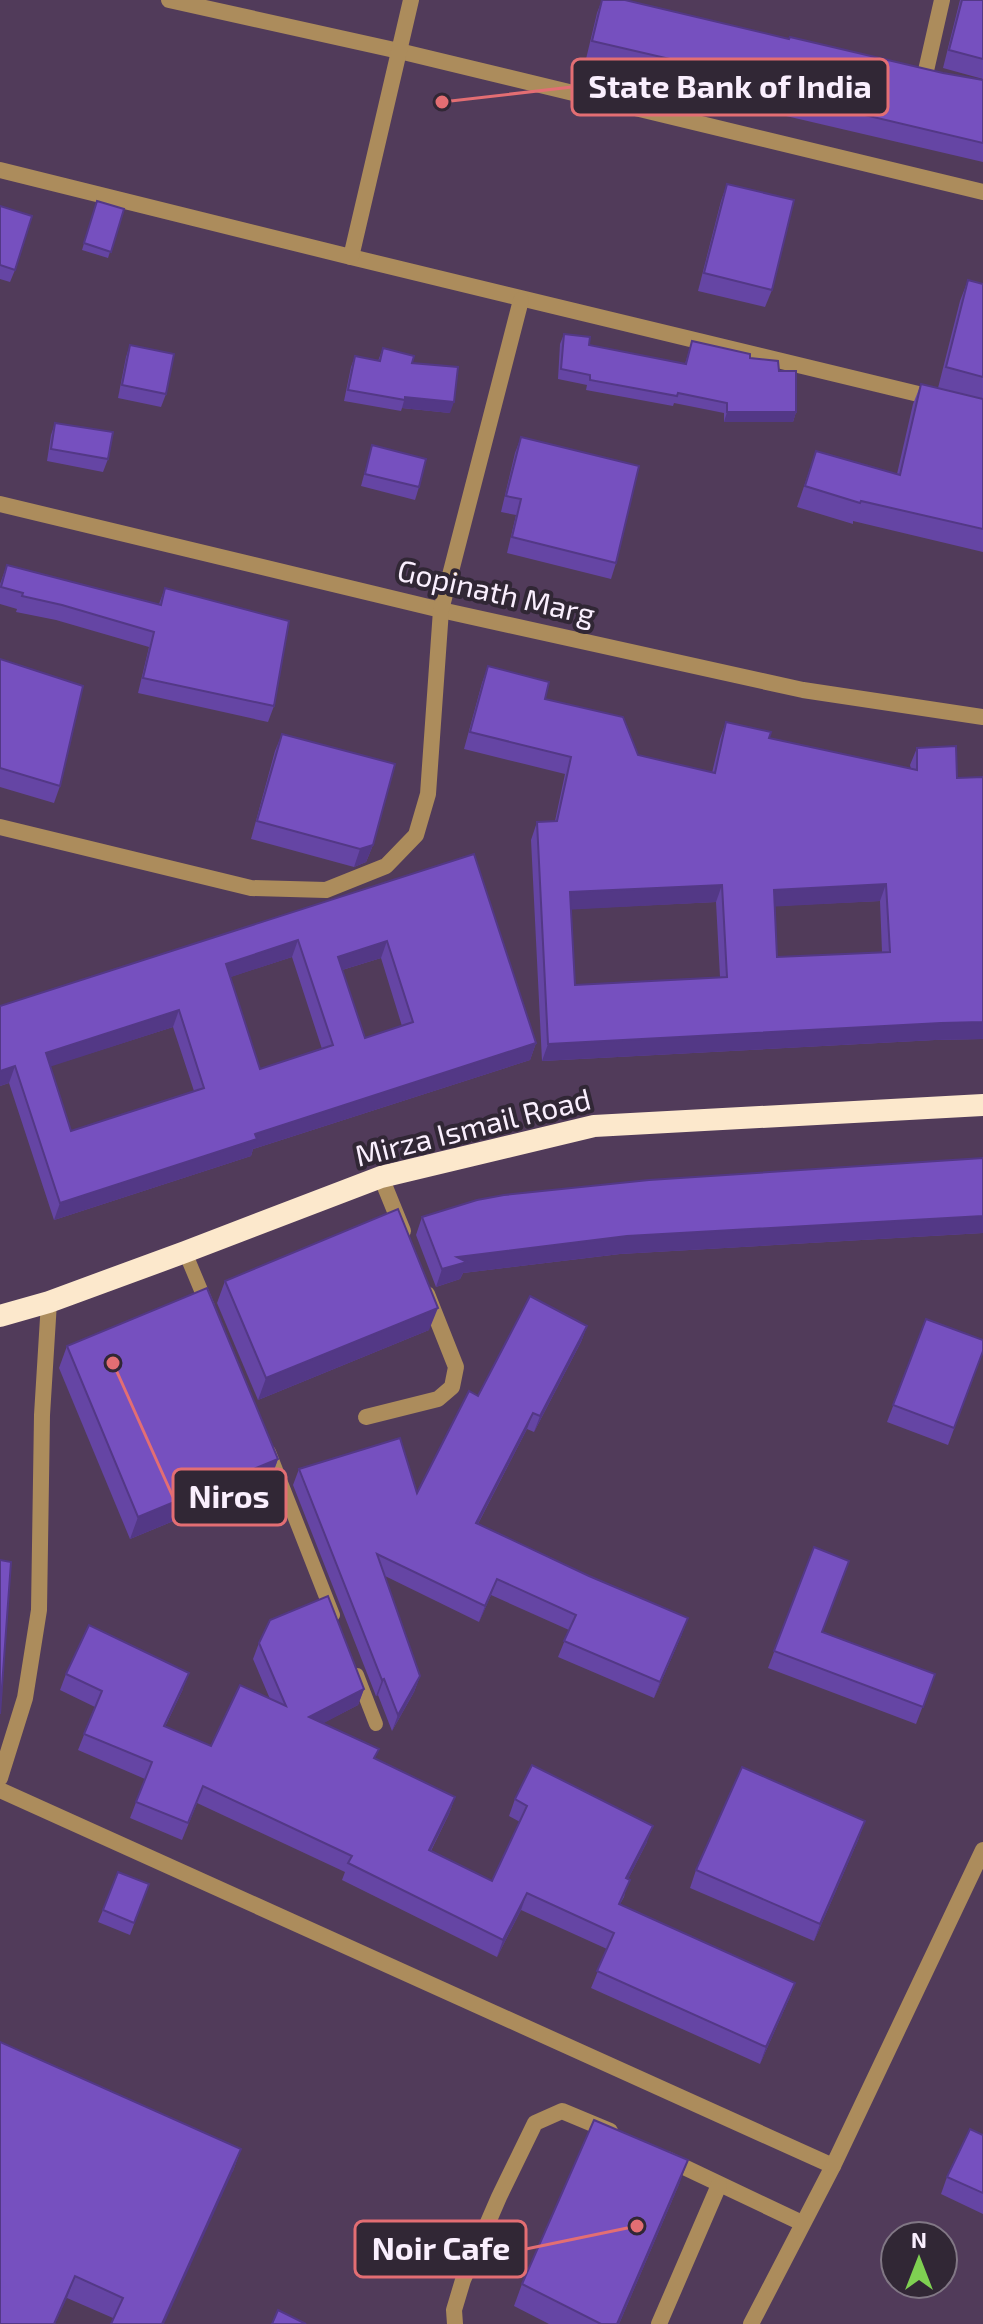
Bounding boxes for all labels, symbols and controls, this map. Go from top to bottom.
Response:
callout: State Bank of India [572,59,888,115]
text: State Bank of India [588,66,872,104]
street label: Gopinath Marg [394,551,599,631]
street label: Mirza Ismail Road [351,1079,594,1173]
callout: Niros [173,1469,286,1525]
text: Niros [188,1476,270,1514]
north arrow [879,2220,959,2300]
callout: Noir Cafe [355,2221,526,2277]
text: N [911,2226,927,2252]
text: Noir Cafe [372,2228,510,2266]

